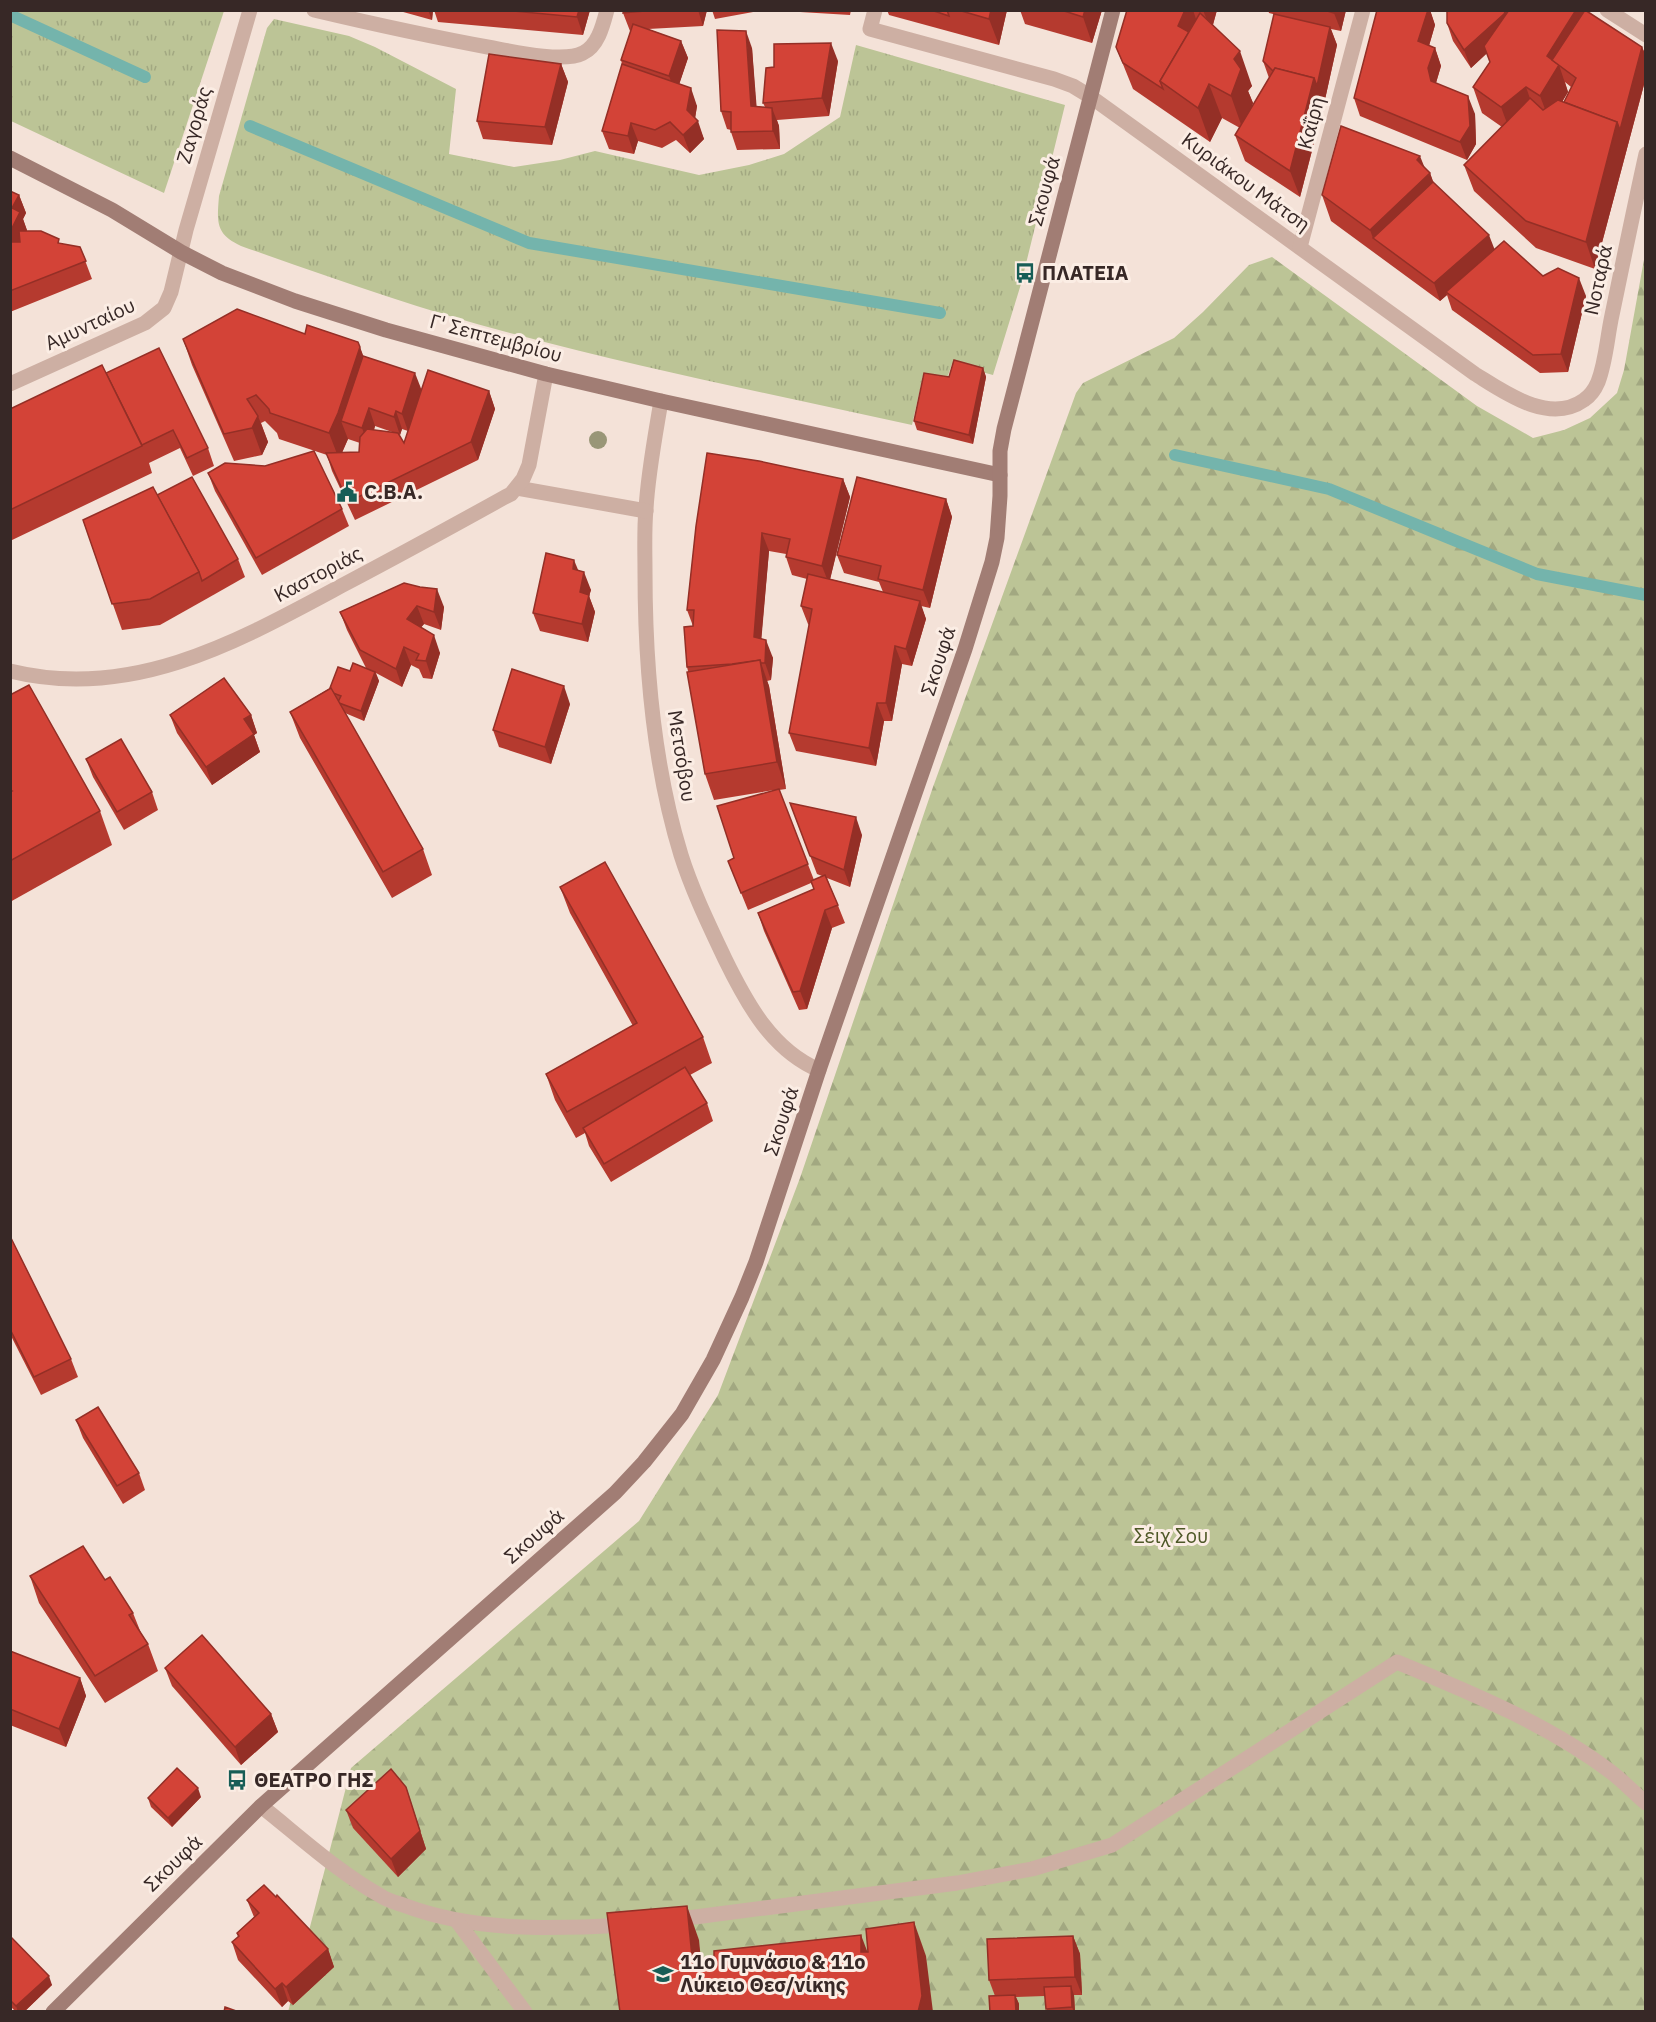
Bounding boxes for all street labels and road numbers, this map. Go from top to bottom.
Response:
street label: Ζαγοράς [170,83,217,166]
street label: Καΐρη [1291,94,1330,152]
street label: Κυριάκου Μάτση [1177,126,1316,237]
street label: Σκουφά [1021,153,1066,229]
street label: Νοταρά [1577,242,1618,317]
street label: Αμυνταίου [40,291,139,356]
street label: Γ' Σεπτεμβρίου [427,307,565,368]
street label: Καστοριάς [269,539,367,608]
street label: Σκουφά [914,623,961,699]
street label: Μετσόβου [662,708,703,804]
street label: Σκουφά [757,1083,804,1159]
street label: Σκουφά [498,1502,569,1569]
street label: Σκουφά [138,1828,208,1897]

